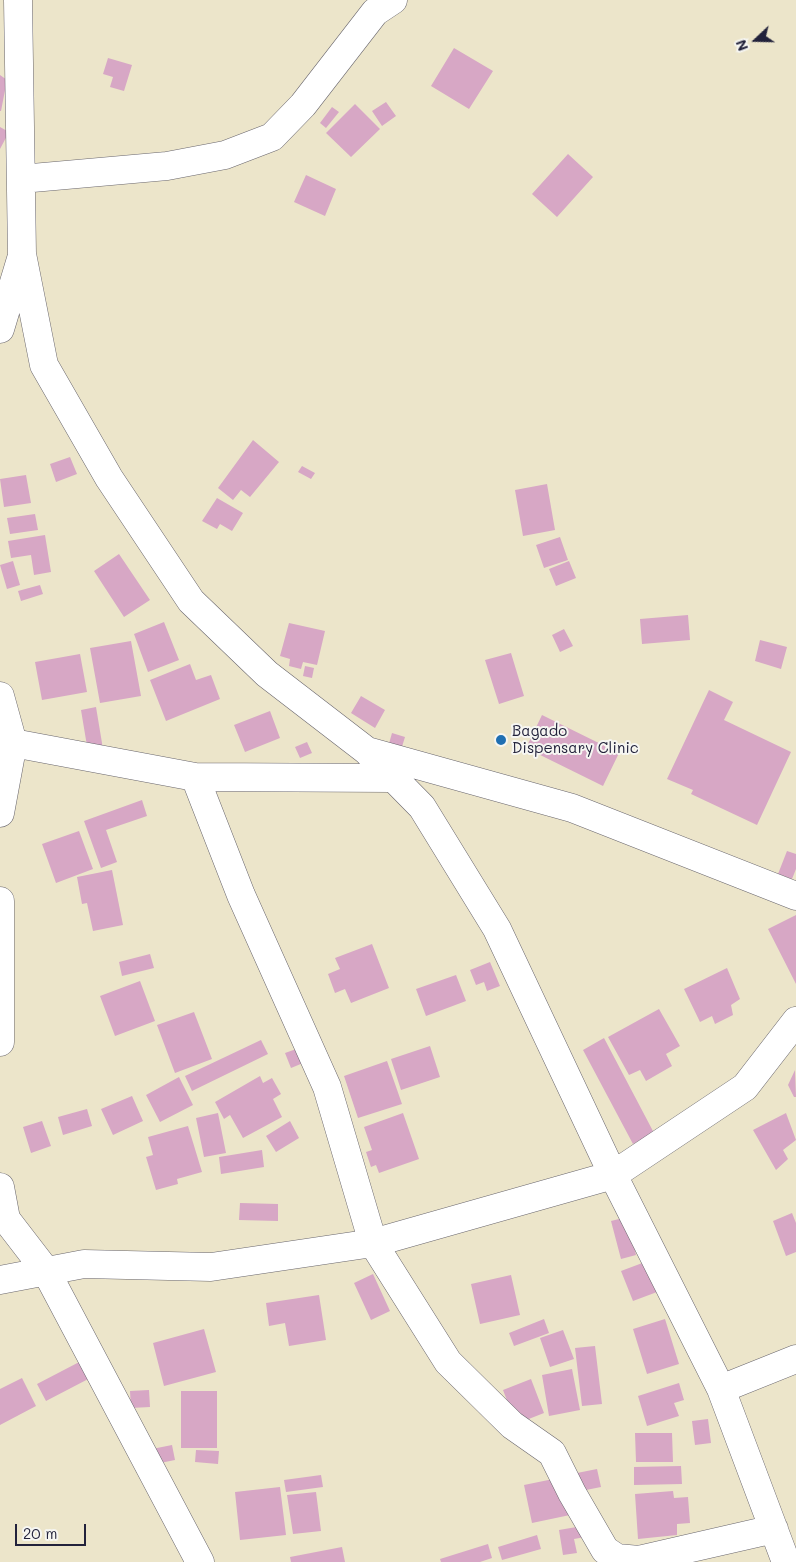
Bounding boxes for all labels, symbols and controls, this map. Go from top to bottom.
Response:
north arrow [731,15,781,65]
text: N [731,37,752,54]
place label: Bagado Dispensary Clinic [512,722,639,757]
marker: Bagado Dispensary Clinic [494,733,508,747]
scale bar [18,1514,89,1546]
text: 20 m [23,1523,57,1543]

